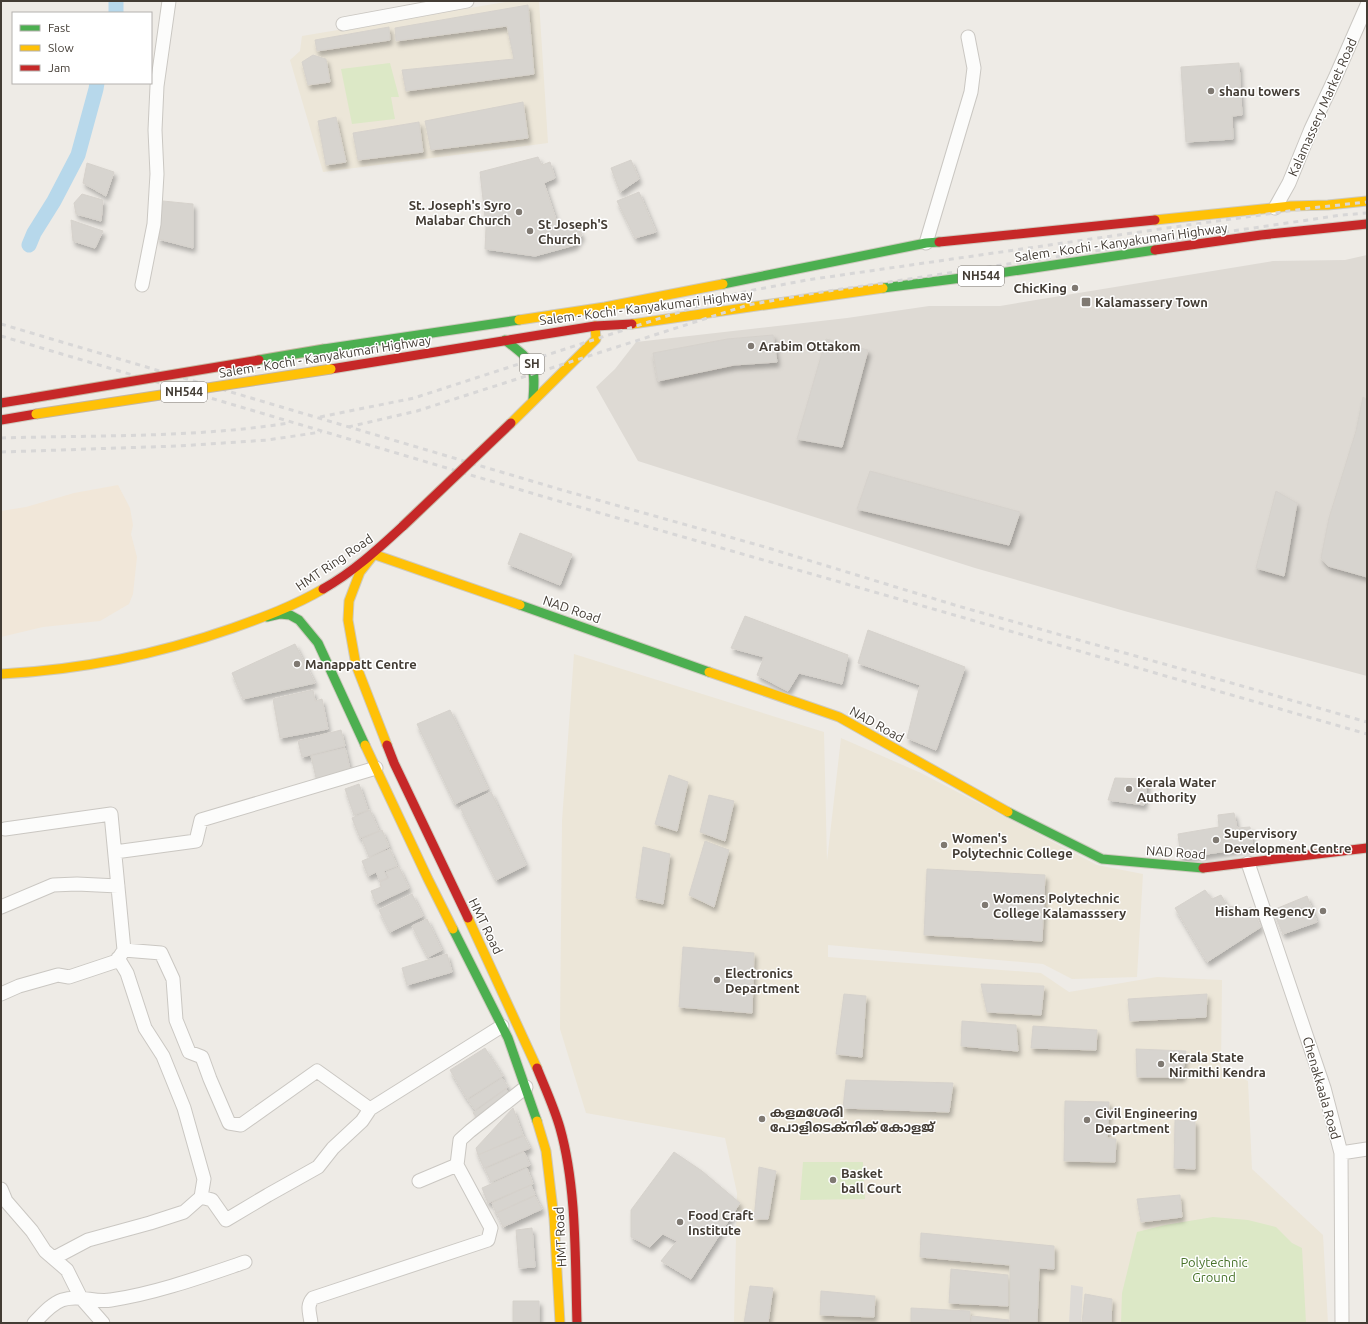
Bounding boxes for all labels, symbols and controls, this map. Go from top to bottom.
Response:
legend [12,12,152,84]
text: Fast [48,21,70,34]
street label: Kalamassery Market Road [1285,36,1359,178]
text: Slow [48,41,74,54]
text: Jam [48,61,70,74]
place label: shanu towers [1219,84,1300,98]
marker: shanu towers [1206,86,1216,96]
place label: St. Joseph's Syro Malabar Church [409,198,511,227]
marker: St. Joseph's Syro Malabar Church [514,207,524,217]
place label: St Joseph'S Church [538,217,608,246]
street label: Salem - Kochi - Kanyakumari Highway [1014,220,1228,264]
marker: St Joseph'S Church [525,226,535,236]
road number: NH544 [958,266,1004,286]
place label: ChicKing [1013,281,1067,295]
marker: ChicKing [1070,283,1080,293]
street label: Salem - Kochi - Kanyakumari Highway [539,287,753,327]
place label: Kalamassery Town [1095,295,1208,309]
marker: Kalamassery Town [1080,296,1092,308]
street label: Salem - Kochi - Kanyakumari Highway [218,332,432,380]
place label: Arabim Ottakom [759,339,860,353]
marker: Arabim Ottakom [746,341,756,351]
road number: SH [520,354,544,374]
road number: NH544 [161,382,207,402]
street label: HMT Ring Road [293,531,375,593]
street label: NAD Road [541,593,603,625]
place label: Manappatt Centre [305,657,417,671]
marker: Manappatt Centre [292,659,302,669]
street label: NAD Road [847,703,907,745]
place label: Kerala Water Authority [1137,775,1217,804]
marker: Kerala Water Authority [1124,784,1134,794]
place label: Supervisory Development Centre [1224,826,1351,855]
place label: Women's Polytechnic College [952,831,1073,860]
marker: Supervisory Development Centre [1211,835,1221,845]
marker: Women's Polytechnic College [939,840,949,850]
street label: NAD Road [1146,843,1206,861]
place label: Womens Polytechnic College Kalamasssery [993,891,1126,920]
street label: HMT Road [466,896,506,956]
marker: Womens Polytechnic College Kalamasssery [980,900,990,910]
place label: Hisham Regency [1215,904,1315,918]
marker: Hisham Regency [1318,906,1328,916]
place label: Electronics Department [725,966,800,995]
marker: Electronics Department [712,975,722,985]
street label: Chenakkaala Road [1301,1035,1343,1141]
place label: Kerala State Nirmithi Kendra [1169,1050,1266,1079]
marker: Kerala State Nirmithi Kendra [1156,1059,1166,1069]
place label: കളമശേരി പോളിടെക്നിക് കോളജ് [770,1105,936,1135]
place label: Civil Engineering Department [1095,1106,1198,1135]
marker: കളമശേരി പോളിടെക്നിക് കോളജ് [757,1114,767,1124]
marker: Civil Engineering Department [1082,1115,1092,1125]
place label: Basket ball Court [841,1166,902,1195]
marker: Basket ball Court [828,1175,838,1185]
street label: HMT Road [551,1206,569,1268]
place label: Food Craft Institute [688,1208,754,1237]
marker: Food Craft Institute [675,1217,685,1227]
park label: Polytechnic Ground [1180,1255,1248,1284]

